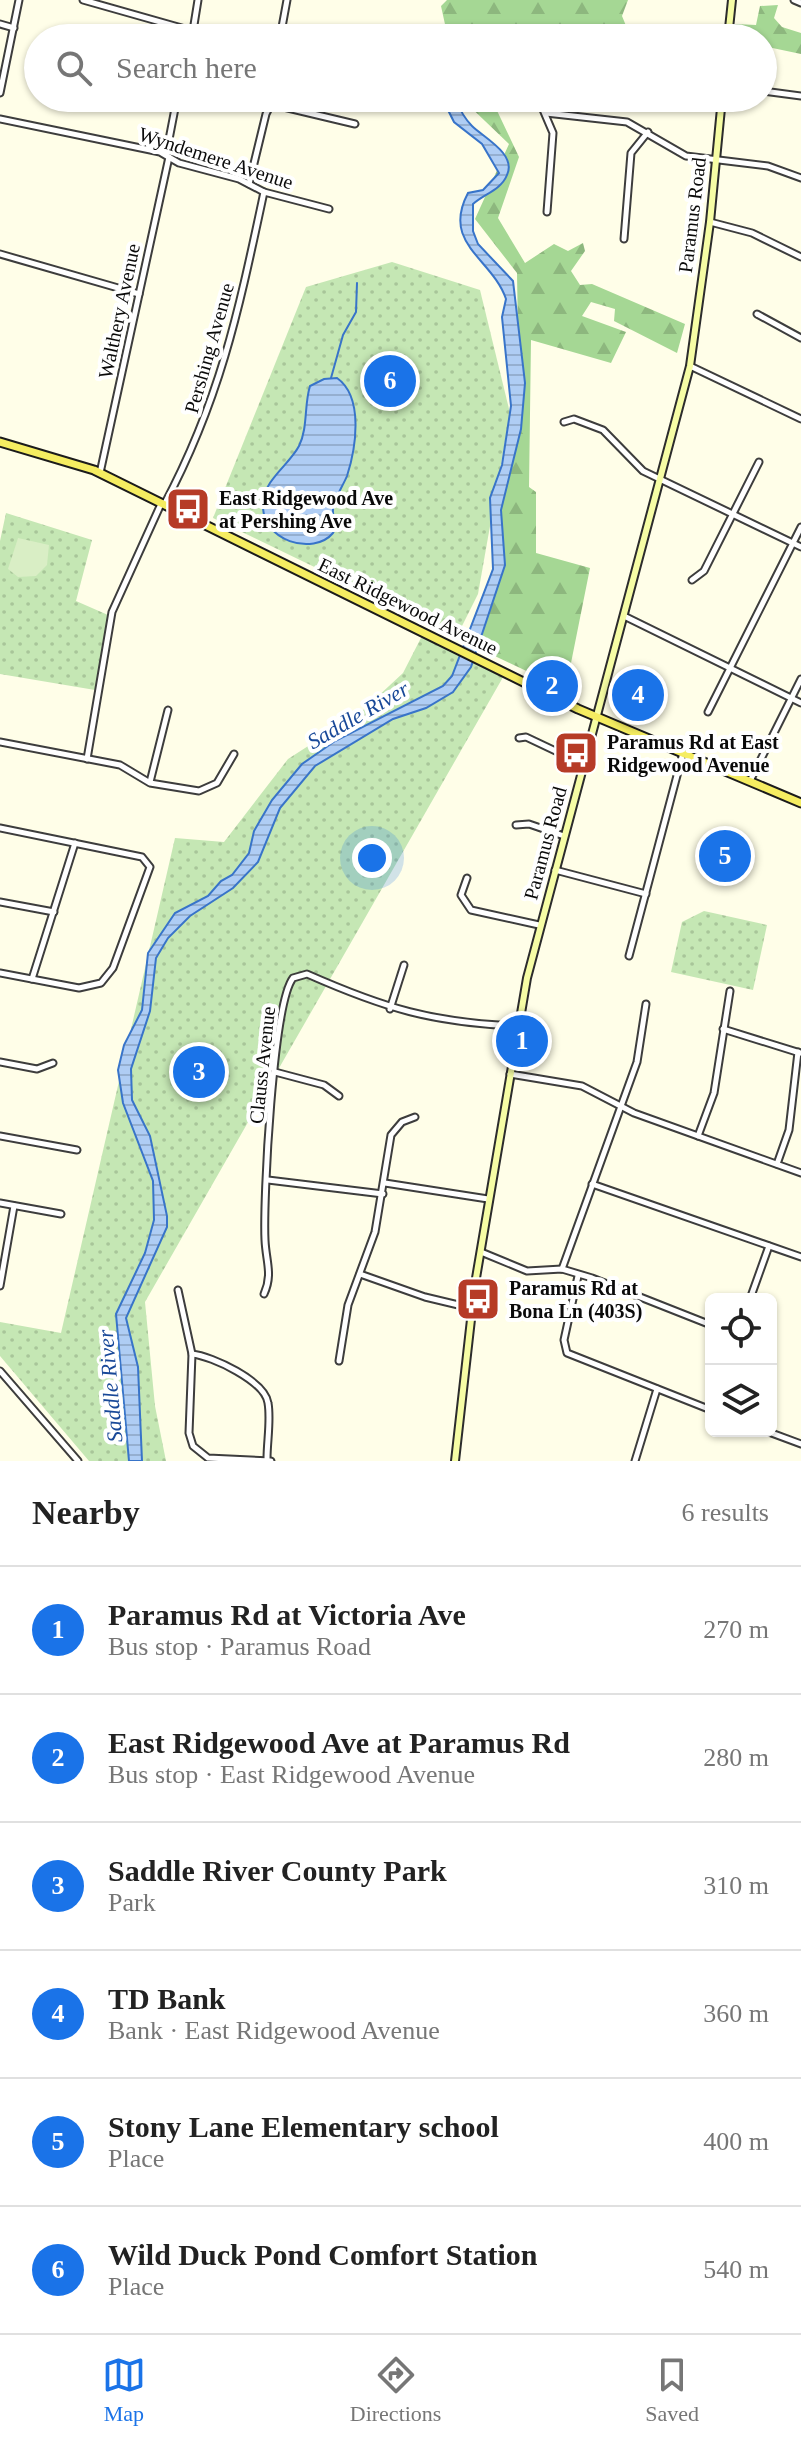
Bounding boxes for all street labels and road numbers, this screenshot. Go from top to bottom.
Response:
street label: Wyndemere Avenue [136,123,296,194]
street label: Paramus Road [674,156,710,274]
street label: Walthery Avenue [94,241,145,381]
street label: Pershing Avenue [180,280,239,416]
street label: East Ridgewood Avenue [315,553,501,660]
street label: Paramus Road [519,784,571,902]
street label: Clauss Avenue [245,1005,279,1125]

